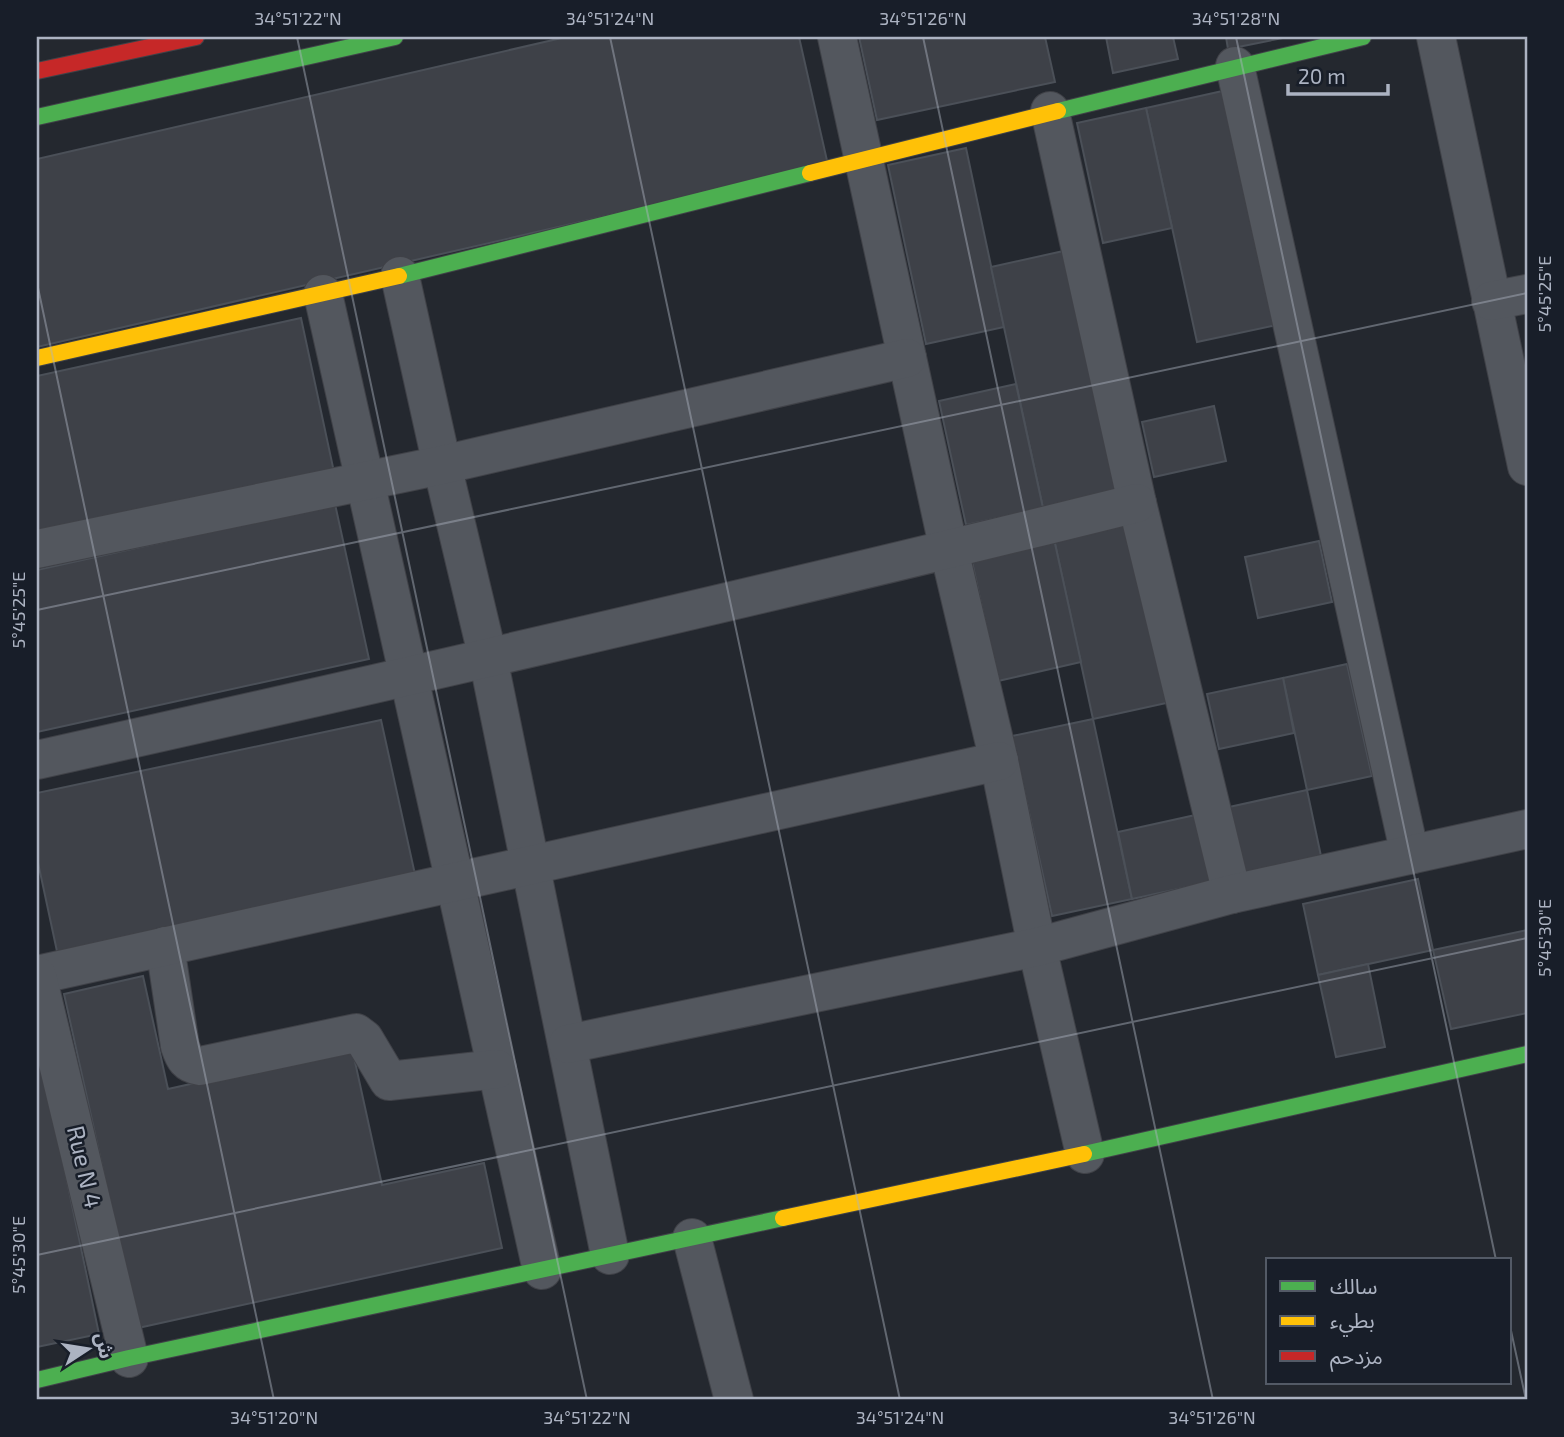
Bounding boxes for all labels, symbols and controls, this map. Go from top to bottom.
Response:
text: 34°51'22"N [254,7,342,29]
text: 34°51'24"N [566,7,654,29]
text: 34°51'26"N [879,7,967,29]
text: 34°51'28"N [1192,7,1280,29]
scale bar [1288,52,1387,96]
text: 20 m [1298,63,1346,88]
text: 5°45'25"E [1533,256,1555,332]
text: 5°45'25"E [7,572,29,648]
text: 5°45'30"E [1533,899,1555,977]
street label: Rue N 4 [62,1123,109,1211]
text: 5°45'30"E [7,1216,29,1294]
legend [1266,1258,1512,1384]
text: سالك [1330,1273,1377,1298]
text: بطيء [1330,1307,1375,1337]
north arrow [52,1314,122,1384]
text: ش [91,1330,119,1360]
text: مزدحم [1330,1343,1383,1372]
text: 34°51'20"N [230,1406,318,1428]
text: 34°51'22"N [543,1406,631,1428]
text: 34°51'24"N [856,1406,944,1428]
text: 34°51'26"N [1168,1406,1256,1428]

